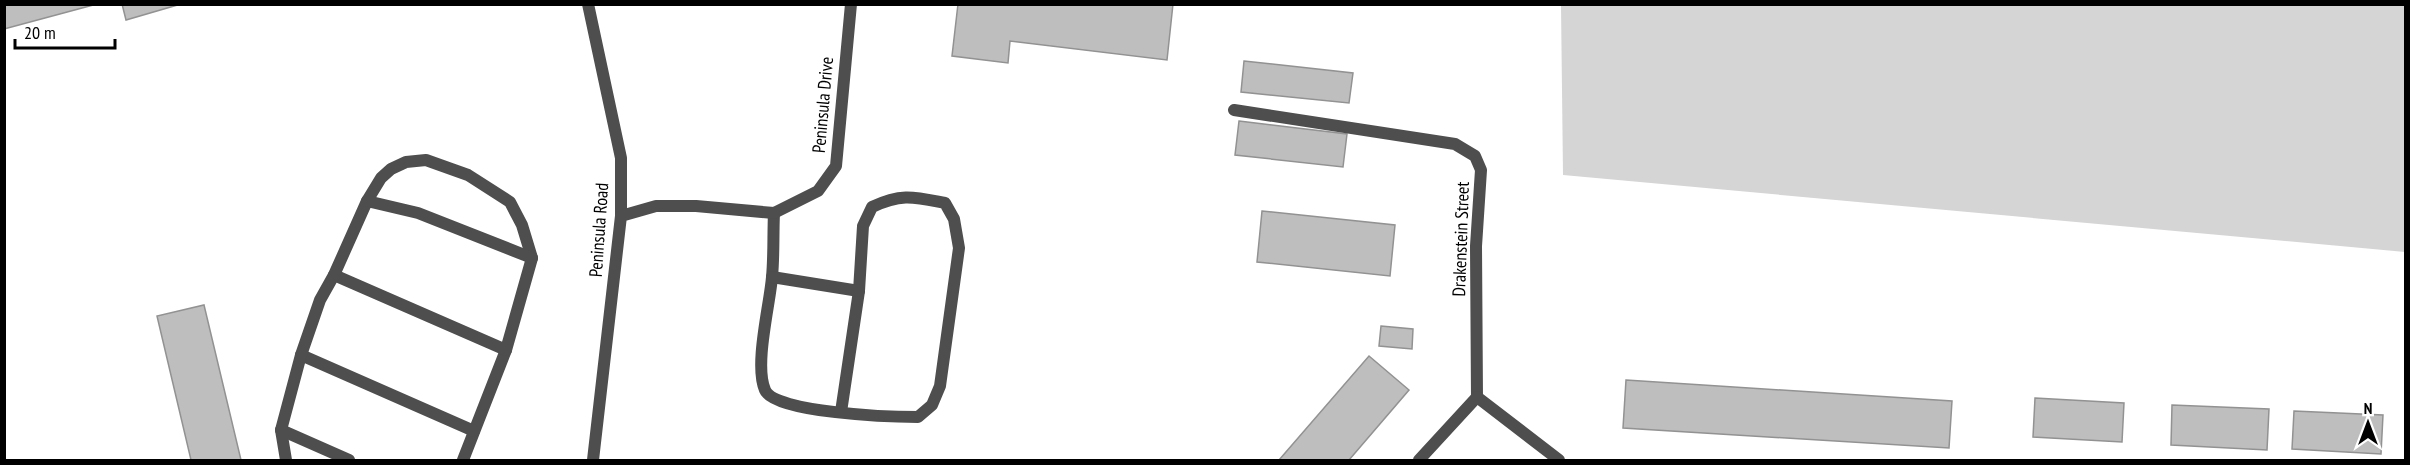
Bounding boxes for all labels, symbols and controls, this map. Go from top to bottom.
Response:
scale bar [15,12,116,50]
text: 20 m [24,21,56,44]
street label: Peninsula Drive [807,56,838,154]
street label: Drakenstein Street [1447,181,1474,297]
street label: Peninsula Road [584,182,613,278]
north arrow [2338,393,2398,453]
text: N [2364,398,2372,418]

